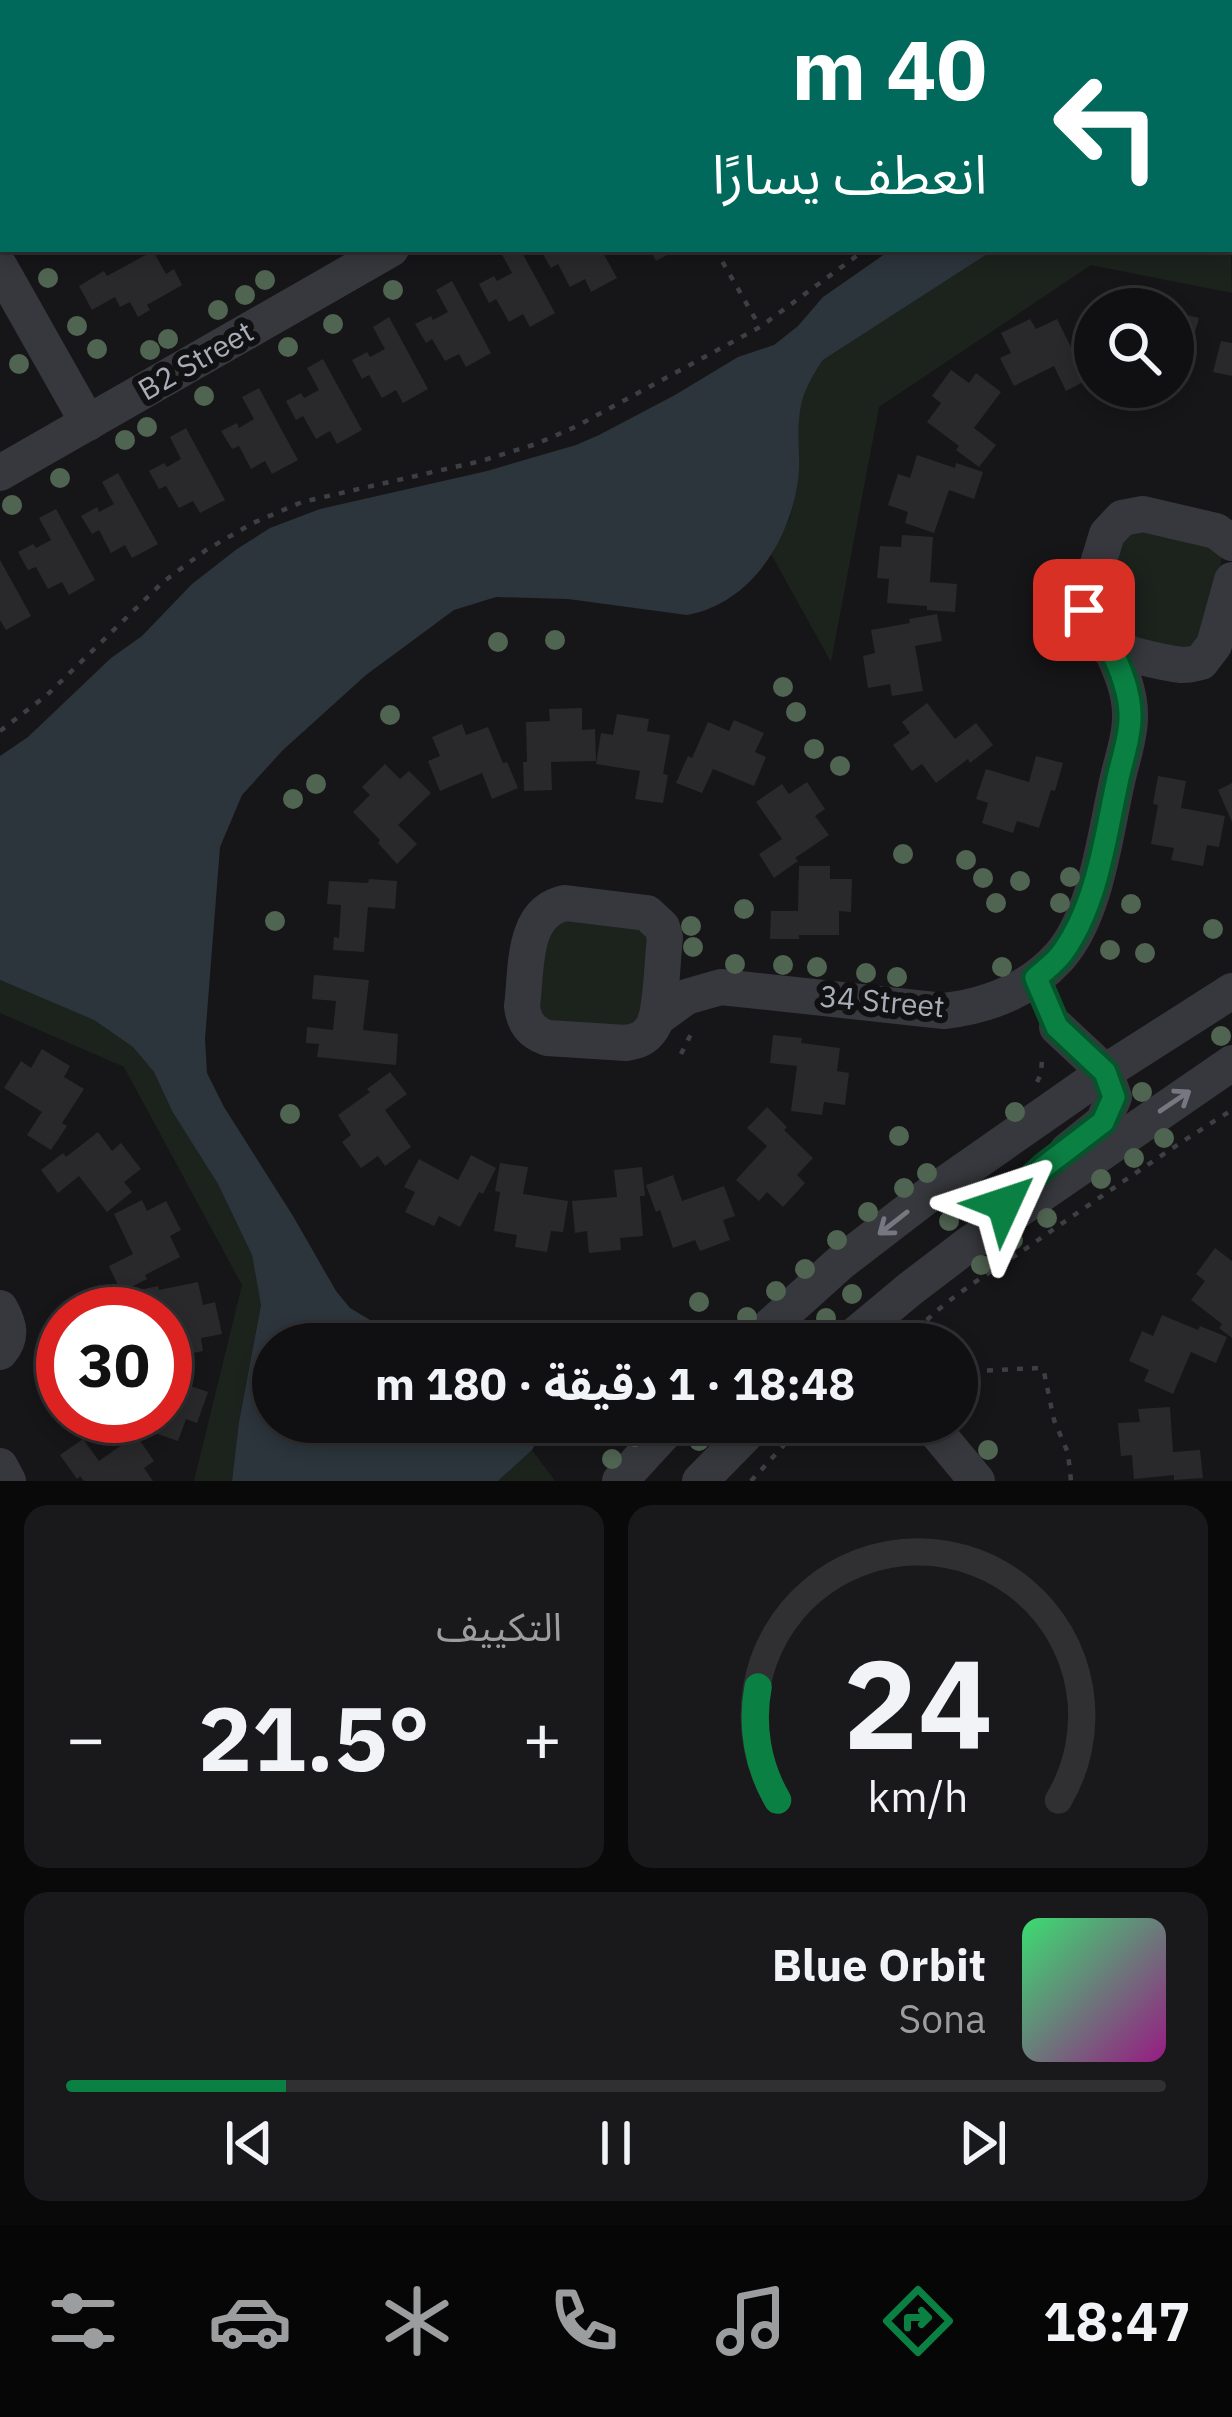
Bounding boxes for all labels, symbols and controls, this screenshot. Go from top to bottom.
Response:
text: 40 m [791,14,987,123]
icon: left [1029,48,1185,204]
text: انعطف يسارًا [712,139,987,209]
map controls [1074,288,1194,408]
button: search [1074,288,1194,408]
street label: B2 Street [131,311,260,408]
pin [1033,559,1135,661]
icon: arrive [1051,577,1117,643]
street label: 34 Street [818,976,946,1025]
one-way arrow [1158,1089,1191,1114]
position arrow [941,1141,1067,1267]
one-way arrow [877,1209,909,1236]
speed limit sign: 30 [36,1287,192,1443]
text: 18:48 · 1 دقيقة · 180 m [375,1354,855,1412]
text: التكييف [436,1601,562,1652]
text: 24 [843,1621,993,1783]
text: 21.5° [198,1679,430,1796]
text: − [66,1694,106,1780]
text: + [522,1694,562,1780]
text: km/h [868,1767,968,1823]
text: Blue Orbit [772,1935,986,1993]
text: Sona [899,1993,986,2044]
icon: previous [216,2110,282,2176]
icon: pause [583,2110,649,2176]
icon: next [950,2110,1016,2176]
icon: filters [41,2279,125,2363]
icon: car [208,2279,292,2363]
icon: climate [375,2279,459,2363]
icon: phone [542,2279,626,2363]
icon: music [709,2279,793,2363]
icon: directions [876,2279,960,2363]
text: 18:47 [1043,2286,1191,2356]

